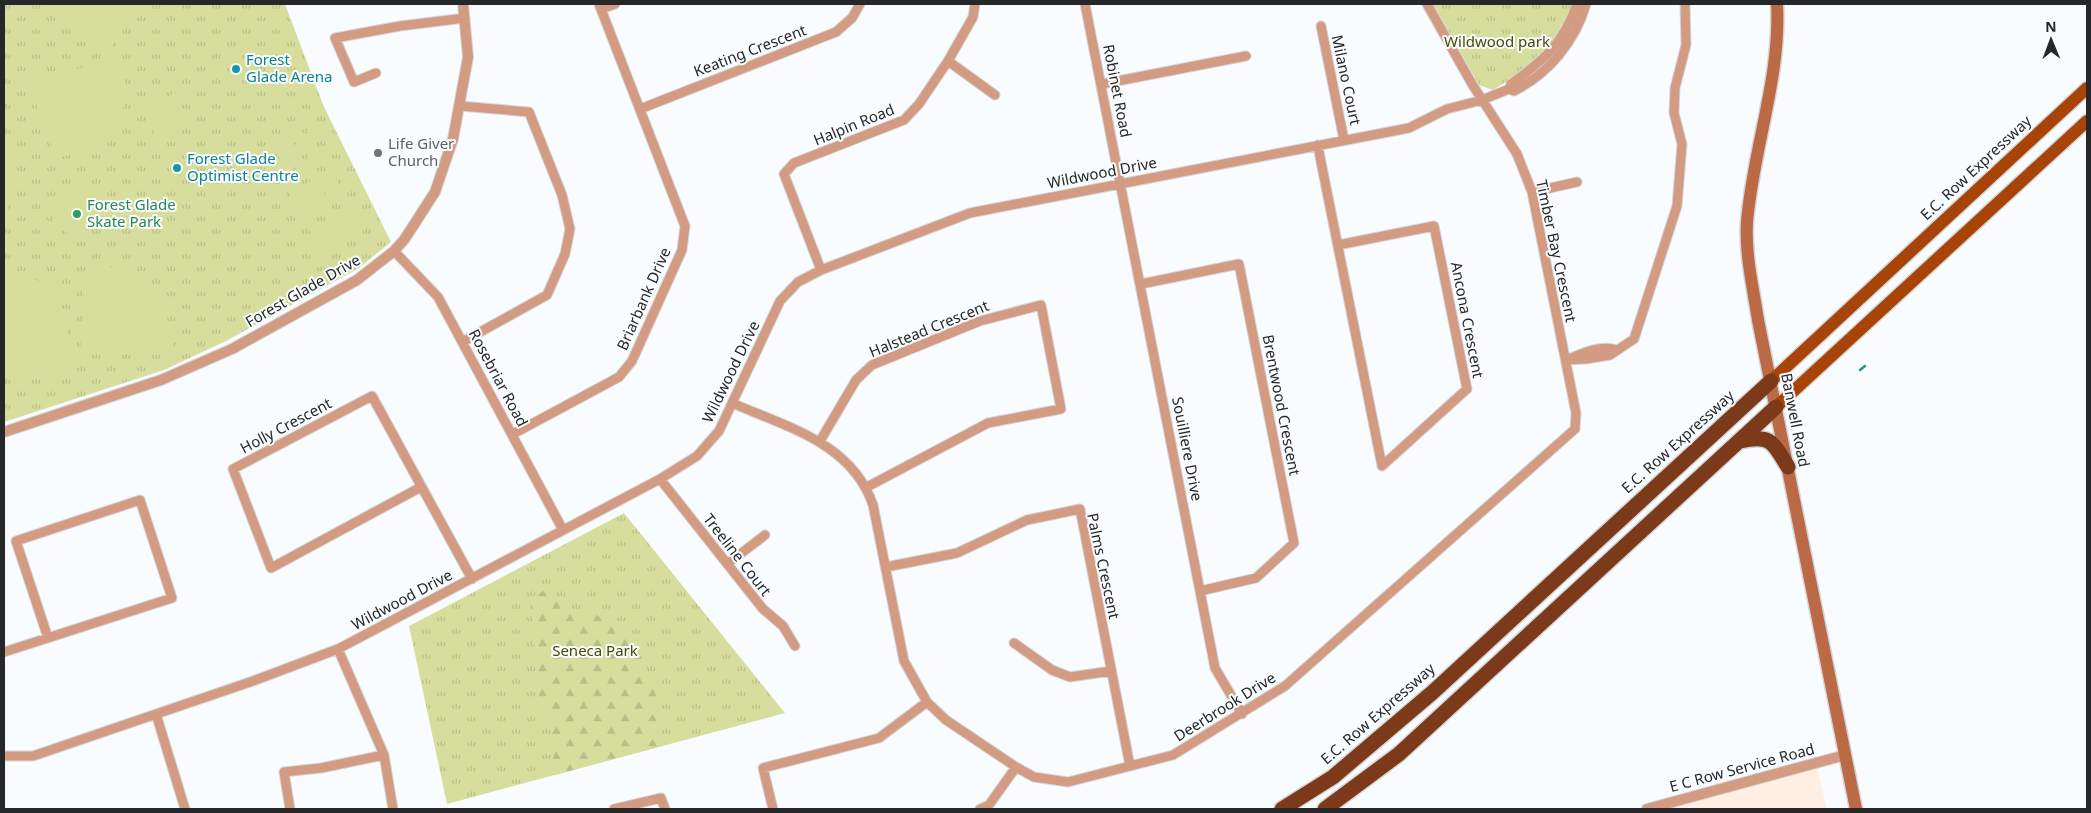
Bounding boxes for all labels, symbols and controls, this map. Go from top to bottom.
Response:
north arrow [2026,15,2076,65]
text: N [2045,17,2057,36]
street label: Keating Crescent [690,19,809,81]
park label: Wildwood park [1444,31,1550,51]
street label: Milano Court [1328,33,1366,127]
street label: Robinet Road [1099,42,1137,139]
place label: Forest Glade Arena [246,49,332,86]
marker: Forest Glade Arena [230,63,242,75]
street label: Halpin Road [810,99,897,149]
street label: E.C. Row Expressway [1916,110,2035,224]
place label: Life Giver Church [388,133,454,170]
marker: Life Giver Church [372,147,384,159]
place label: Forest Glade Optimist Centre [187,148,299,185]
street label: Wildwood Drive [1045,152,1158,192]
marker: Forest Glade Optimist Centre [171,162,183,174]
street label: Timber Bay Crescent [1532,178,1582,324]
place label: Forest Glade Skate Park [87,194,176,231]
marker: Forest Glade Skate Park [71,208,83,220]
street label: Briarbank Drive [612,244,675,353]
street label: Forest Glade Drive [241,249,364,331]
street label: Ancona Crescent [1447,260,1489,380]
street label: Halstead Crescent [866,295,992,361]
street label: Wildwood Drive [697,317,763,426]
street label: Rosebriar Road [465,325,533,430]
street label: Brentwood Crescent [1259,333,1306,478]
street label: Banwell Road [1777,371,1815,469]
street label: E.C. Row Expressway [1617,385,1738,497]
street label: Holly Crescent [236,392,335,458]
street label: Souilliere Drive [1168,395,1208,503]
street label: Treeline Court [699,509,777,600]
street label: Palms Crescent [1083,511,1125,621]
street label: Wildwood Drive [348,564,455,634]
park label: Seneca Park [552,640,638,660]
street label: E.C. Row Expressway [1316,658,1439,768]
street label: Deerbrook Drive [1170,667,1279,745]
street label: E C Row Service Road [1667,738,1816,796]

